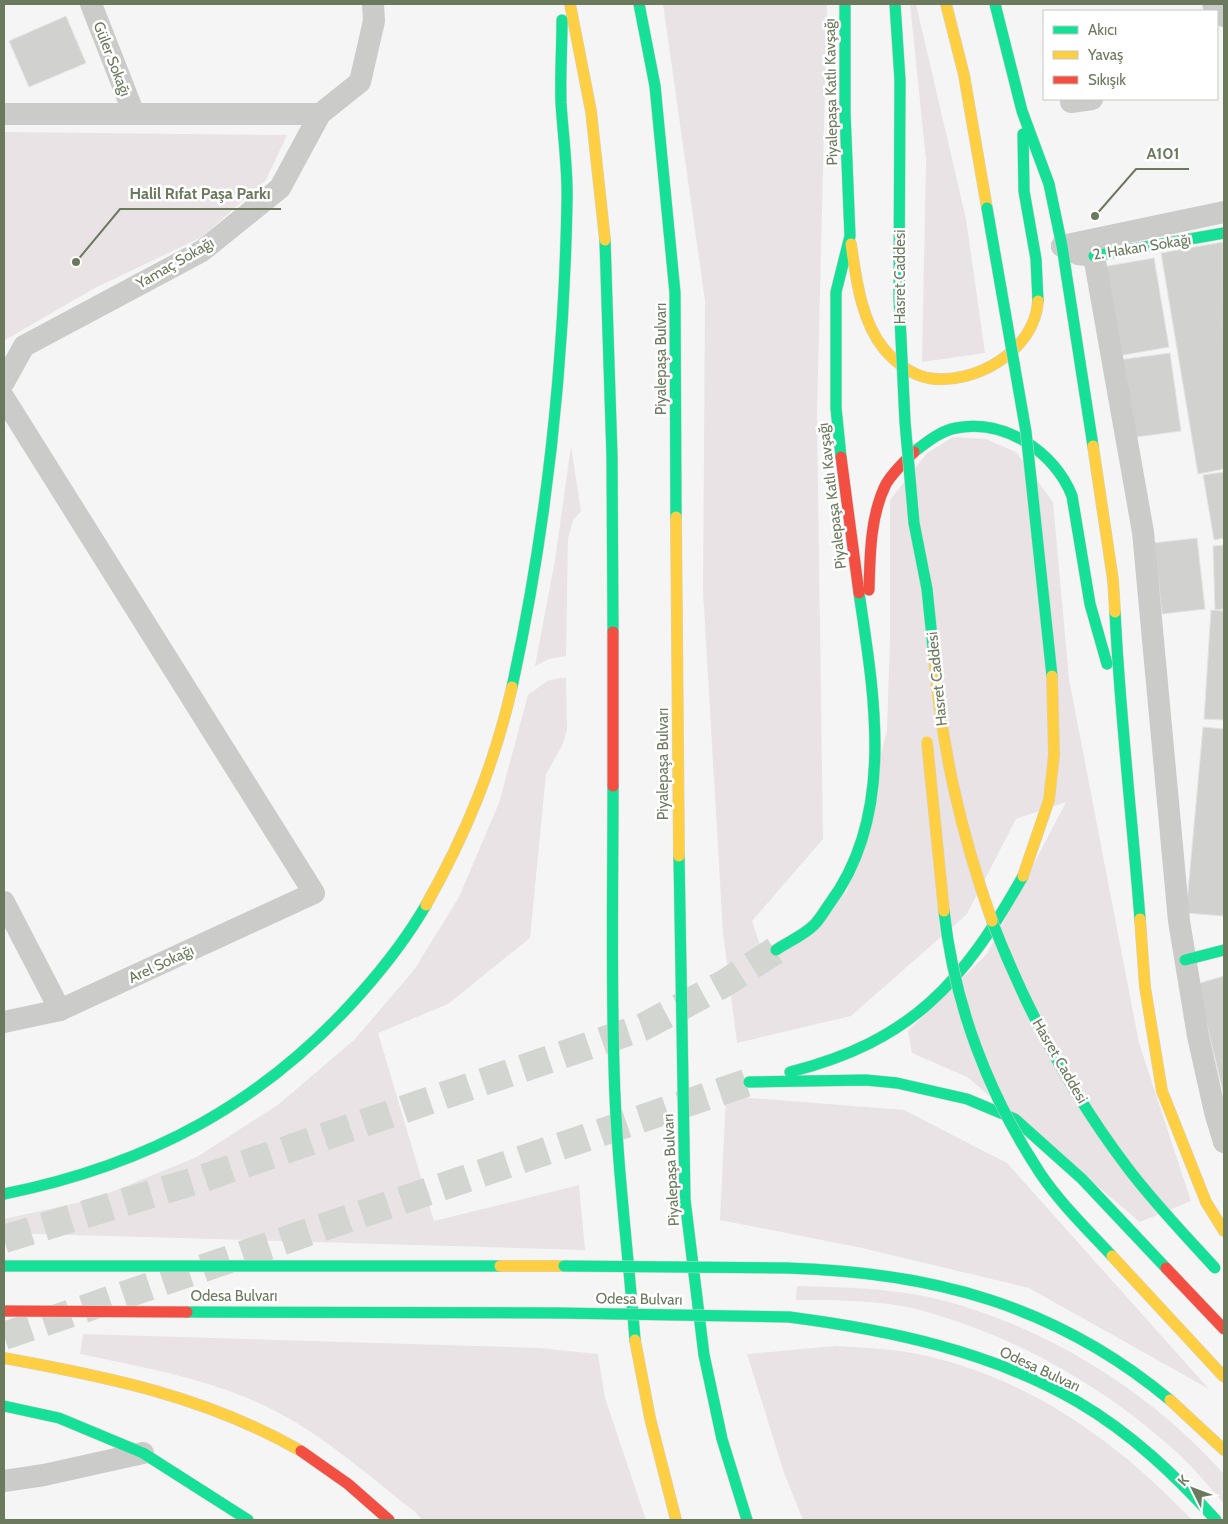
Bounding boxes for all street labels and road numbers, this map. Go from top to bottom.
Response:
street label: Piyalepaşa Katlı Kavşağı [821,18,841,166]
street label: Güler Sokağı [90,19,134,99]
street label: Hasret Caddesi [891,230,909,324]
street label: 2. Hakan Sokağı [1092,230,1192,264]
street label: Yamaç Sokağı [132,234,217,293]
street label: Piyalepaşa Bulvarı [652,303,670,415]
street label: Piyalepaşa Katlı Kavşağı [814,422,850,570]
street label: Hasret Caddesi [923,631,951,727]
street label: Piyalepaşa Bulvarı [654,708,672,820]
street label: Arel Sokağı [126,941,196,987]
street label: Hasret Caddesi [1029,1016,1091,1106]
street label: Piyalepaşa Bulvarı [659,1113,683,1227]
street label: Odesa Bulvarı [191,1287,277,1305]
street label: Odesa Bulvarı [595,1289,683,1309]
street label: Odesa Bulvarı [997,1342,1083,1396]

